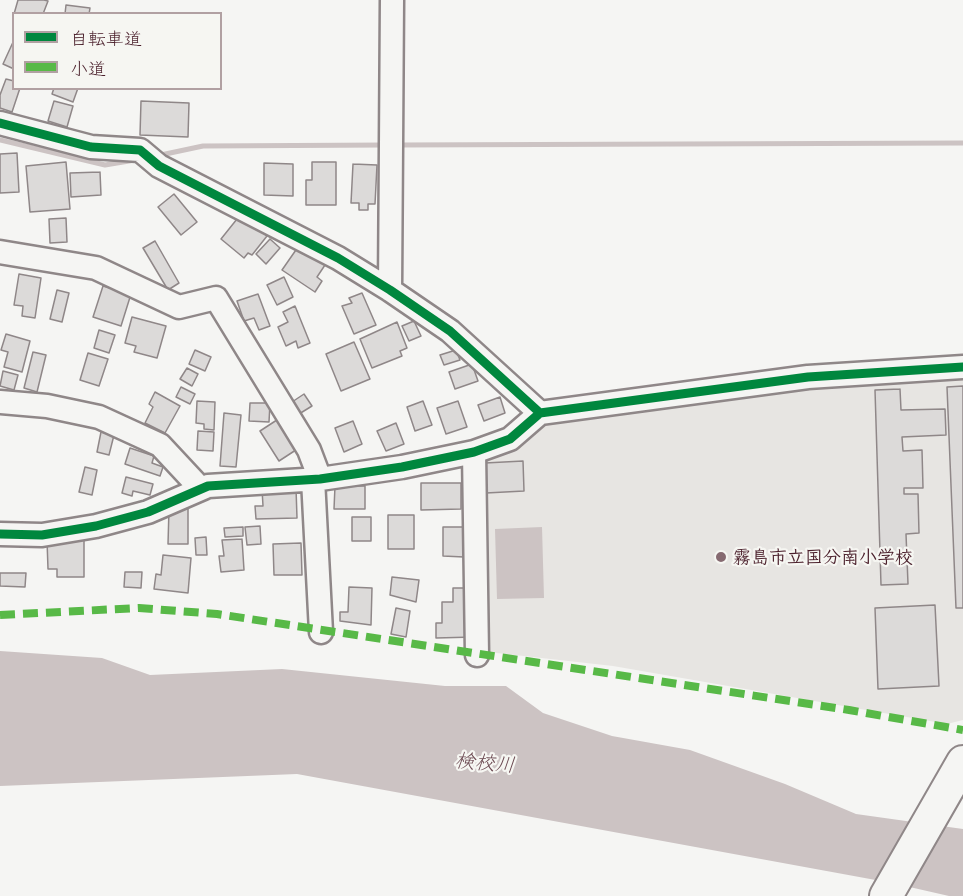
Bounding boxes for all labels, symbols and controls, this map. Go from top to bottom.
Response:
legend [12,12,222,90]
text: 自転車道 [70,26,142,50]
text: 小道 [70,56,106,80]
place label: 霧島市立国分南小学校 [733,546,913,568]
marker: 霧島市立国分南小学校 [714,550,728,564]
water label: 検校川 [454,748,516,778]

